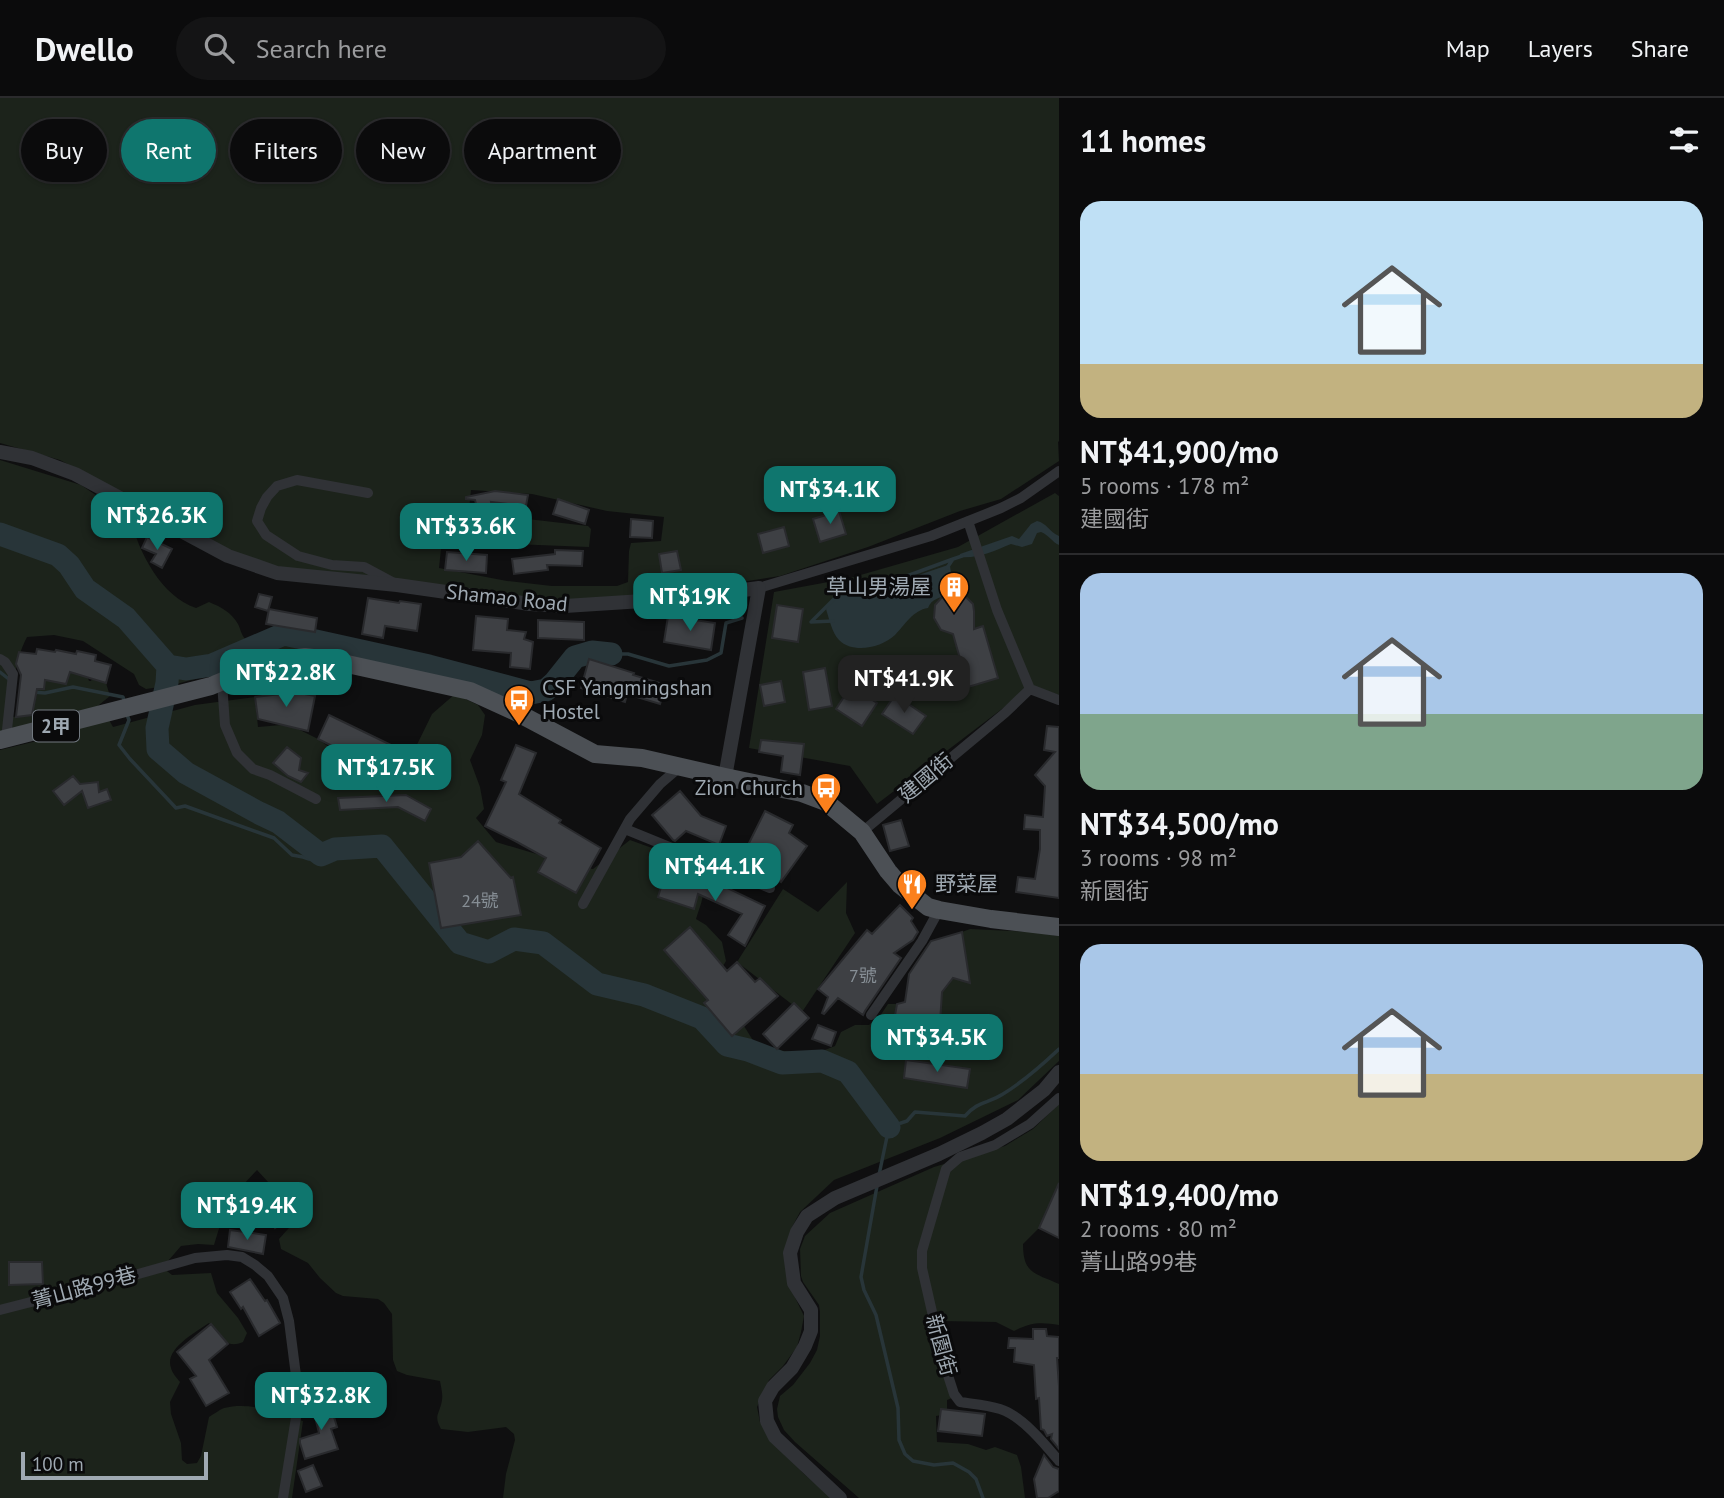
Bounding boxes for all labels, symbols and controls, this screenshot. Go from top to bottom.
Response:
search box [176,17,666,80]
text: Dwello [35,27,134,70]
icon: search [200,29,238,67]
text: Search here [256,32,387,65]
text: Map [1446,33,1490,64]
text: Layers [1528,33,1593,64]
text: Share [1631,33,1689,64]
chip: Buy [21,119,107,182]
chip: Rent [121,119,216,182]
chip: Filters [230,119,342,182]
chip: New [356,119,450,182]
chip: Apartment [464,119,621,182]
text: 11 homes [1080,121,1206,160]
icon: filters [1665,121,1703,159]
icon: home [1329,247,1455,373]
text: NT$41,900/mo [1080,432,1279,471]
pin: NT$34.1K [758,466,902,526]
text: 5 rooms · 178 m² [1080,471,1249,500]
text: NT$34.1K [780,474,880,503]
pin: NT$26.3K [85,492,229,552]
text: NT$26.3K [107,500,207,529]
pin: NT$33.6K [394,504,538,563]
text: 建國街 [1080,504,1149,533]
text: NT$33.6K [416,511,516,540]
building icon: 草山男湯屋 [937,570,971,614]
place label: 草山男湯屋 [826,573,931,600]
pin: NT$19K [633,574,747,633]
street label: Shamao Road [445,578,569,617]
text: NT$19K [649,581,731,610]
icon: home [1329,619,1455,745]
pin: NT$22.8K [214,650,358,709]
pin: NT$41.9K [832,656,976,715]
text: NT$22.8K [236,657,336,686]
text: NT$41.9K [854,663,954,692]
place label: CSF Yangmingshan Hostel [542,674,712,725]
bus stop icon: CSF Yangmingshan Hostel [502,683,536,727]
road number: 2甲 [33,710,79,741]
pin: NT$17.5K [314,744,458,804]
street label: 建國街 [893,747,958,808]
text: NT$17.5K [337,752,435,781]
bus stop icon: Zion Church [809,771,843,815]
place label: Zion Church [695,774,803,801]
text: NT$34,500/mo [1080,804,1279,843]
text: 3 rooms · 98 m² [1080,843,1237,872]
pin: NT$44.1K [643,844,787,903]
text: NT$44.1K [665,851,765,880]
restaurant icon: 野菜屋 [895,867,929,911]
place label: 野菜屋 [935,870,998,897]
text: 新園街 [1080,876,1149,905]
house number: 24號 [461,889,499,912]
house number: 7號 [849,964,877,987]
icon: home [1329,990,1455,1116]
pin: NT$34.5K [865,1014,1009,1074]
text: NT$34.5K [887,1022,987,1051]
text: NT$19,400/mo [1080,1175,1279,1214]
pin: NT$19.4K [175,1182,319,1242]
text: NT$19.4K [197,1190,297,1219]
text: 2 rooms · 80 m² [1080,1214,1237,1243]
text: 菁山路99巷 [1080,1247,1197,1276]
street label: 菁山路99巷 [29,1261,139,1314]
street label: 新園街 [920,1311,963,1379]
pin: NT$32.8K [249,1372,393,1432]
text: NT$32.8K [271,1380,371,1409]
scale bar [21,1449,208,1481]
text: 100 m [32,1452,84,1476]

